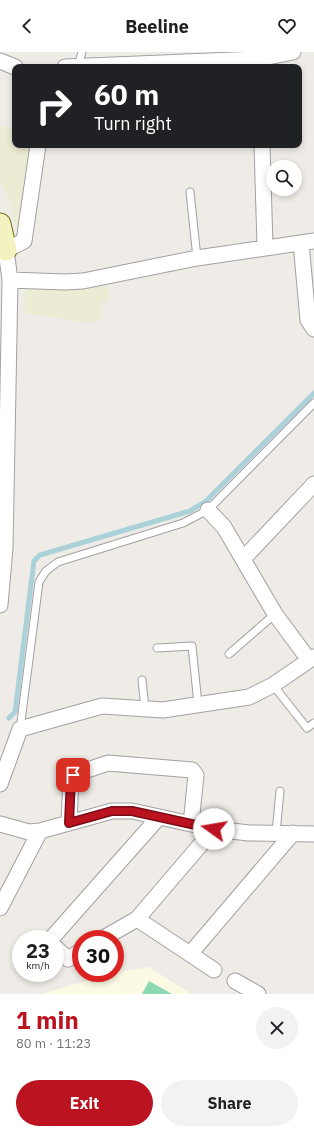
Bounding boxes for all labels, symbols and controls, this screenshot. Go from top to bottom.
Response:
icon: back [16,15,38,37]
text: Beeline [125,15,189,38]
icon: heart [276,15,298,37]
text: 60 m [94,76,159,113]
icon: right [28,80,80,132]
text: Turn right [94,112,172,135]
map controls [266,160,302,196]
button: search [266,160,302,196]
pin [56,758,90,792]
icon: arrive [62,764,84,786]
position arrow [193,808,235,850]
speed limit sign: 30 [72,930,124,982]
text: 23 [26,937,50,964]
text: km/h [26,959,50,972]
text: 1 min [16,1004,79,1036]
button: close [256,1007,298,1049]
text: 80 m · 11:23 [16,1035,91,1052]
button: Exit [16,1080,153,1126]
button: Share [161,1080,298,1126]

